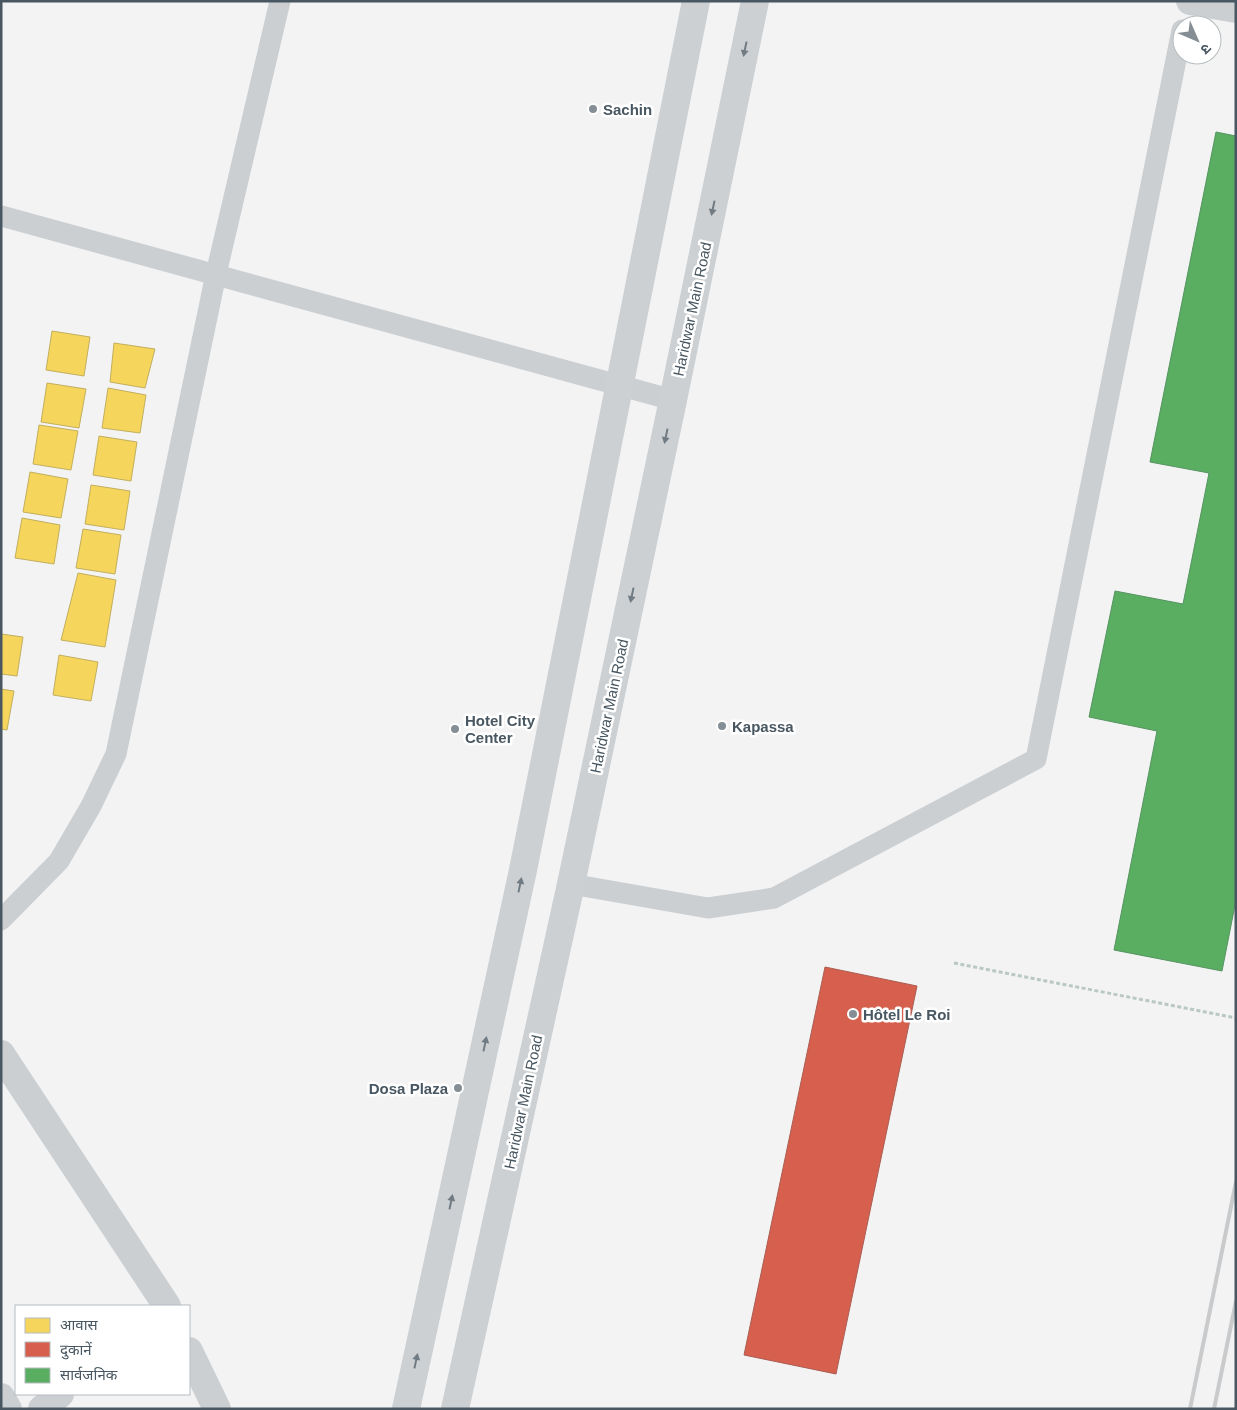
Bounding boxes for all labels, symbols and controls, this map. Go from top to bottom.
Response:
north arrow [1172,15,1222,65]
one-way arrow [741,41,749,57]
text: उ [1197,41,1215,58]
place label: Sachin [603,101,652,118]
marker: Sachin [587,103,599,115]
one-way arrow [708,201,716,217]
street label: Haridwar Main Road [669,240,715,378]
one-way arrow [662,428,670,443]
one-way arrow [628,587,636,602]
street label: Haridwar Main Road [586,637,632,775]
place label: Hotel City Center [465,712,536,746]
place label: Kapassa [732,718,794,735]
marker: Kapassa [716,720,728,732]
marker: Hotel City Center [449,723,461,735]
one-way arrow [516,877,524,892]
place label: Hôtel Le Roi [863,1006,951,1023]
marker: Hôtel Le Roi [847,1008,859,1020]
street label: Haridwar Main Road [500,1033,546,1171]
one-way arrow [482,1035,490,1051]
place label: Dosa Plaza [369,1080,449,1097]
marker: Dosa Plaza [452,1082,464,1094]
one-way arrow [447,1195,455,1210]
legend [15,1305,190,1395]
text: आवास [60,1316,99,1333]
text: दुकानें [60,1341,92,1360]
one-way arrow [412,1354,420,1369]
text: सार्वजनिक [60,1366,118,1383]

